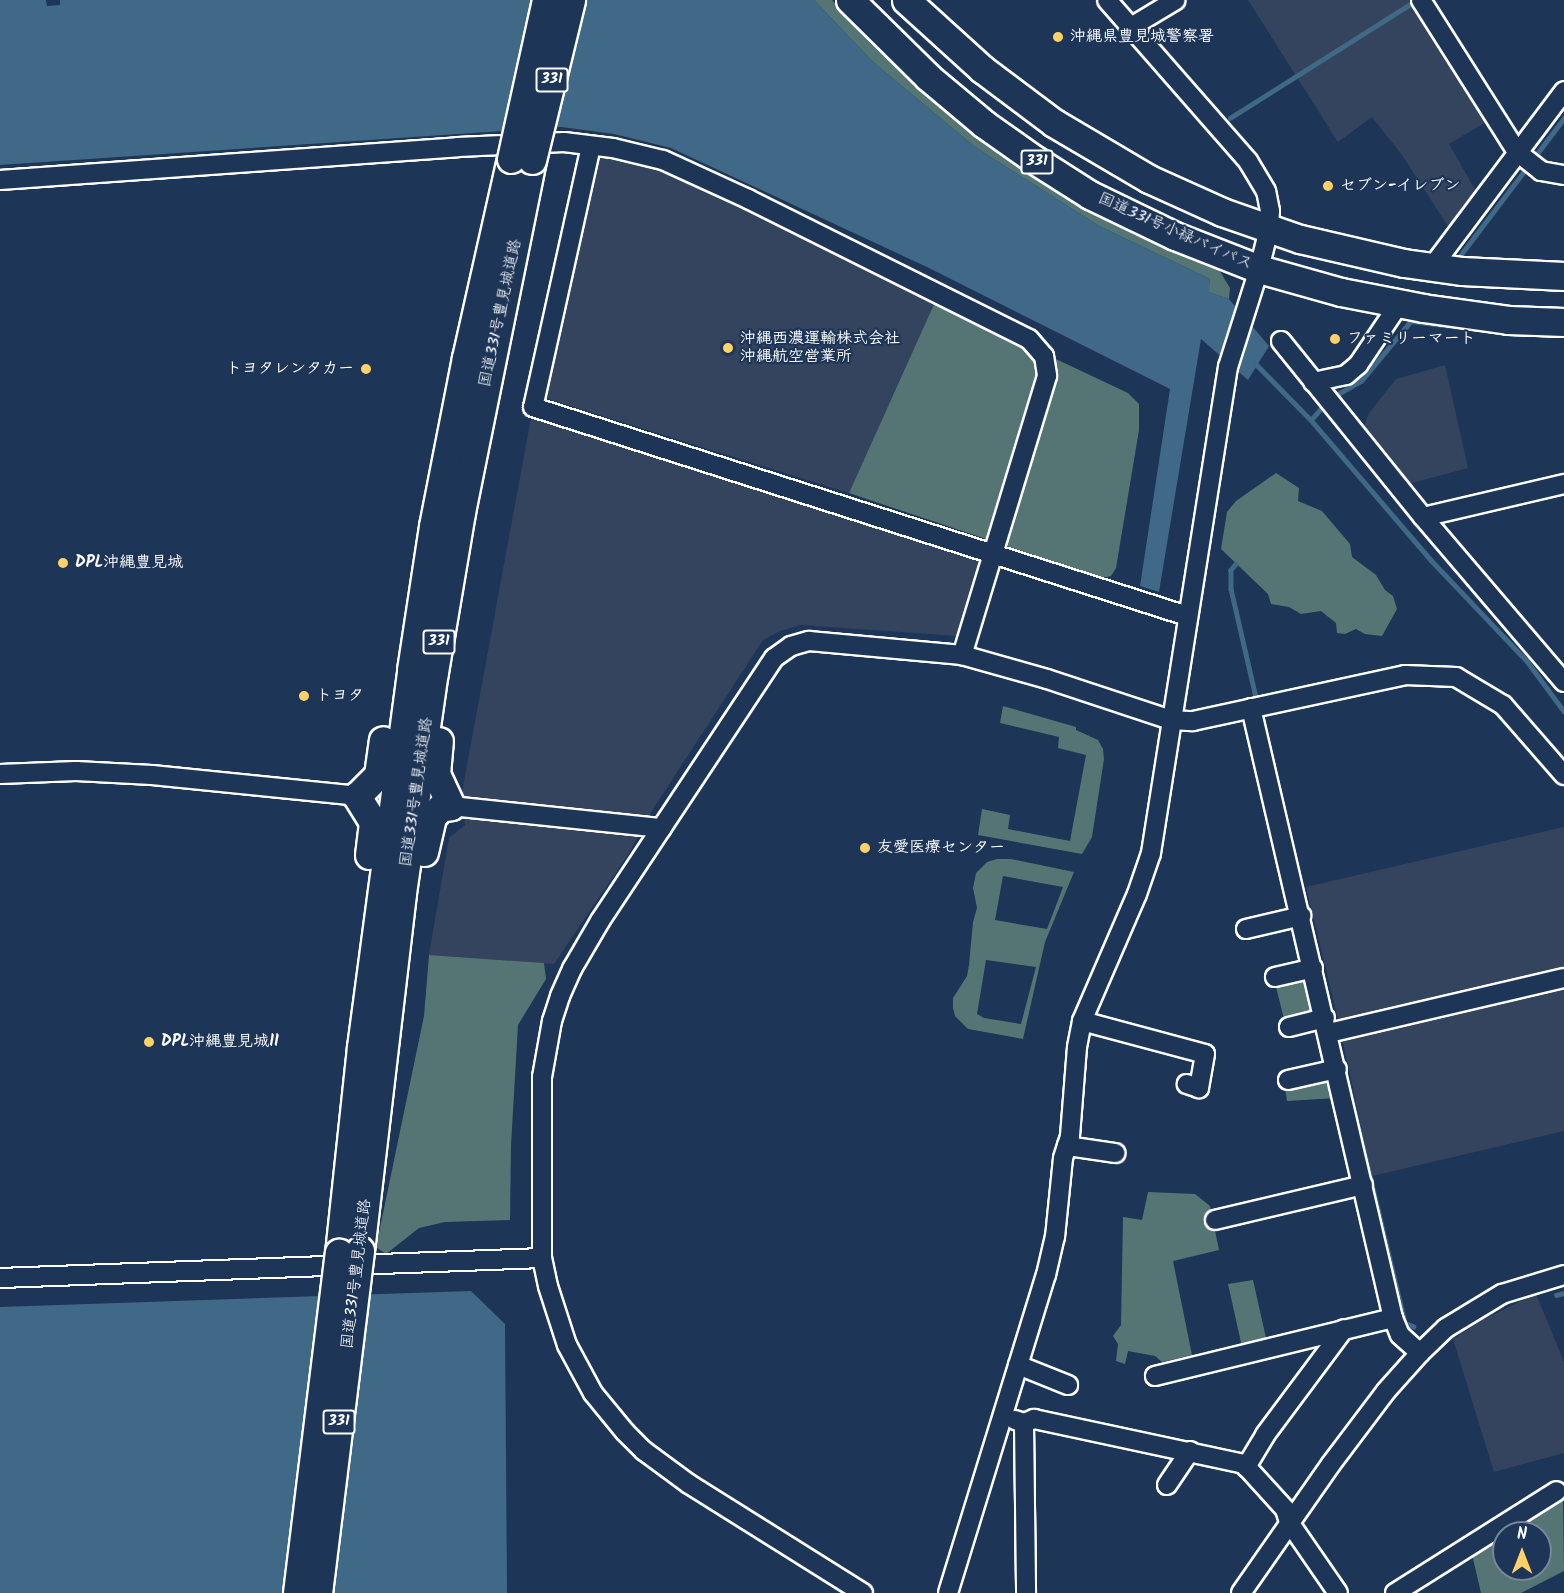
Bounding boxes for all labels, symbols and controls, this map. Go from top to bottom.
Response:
place label: 沖縄県豊見城警察署 [1070,27,1214,47]
marker: 沖縄県豊見城警察署 [1051,30,1065,44]
road number: 331 [536,68,568,92]
road number: 331 [1020,150,1054,174]
place label: セブン-イレブン [1340,176,1460,196]
marker: セブン-イレブン [1321,179,1335,193]
street label: 国道331号小禄バイパス [1095,189,1255,275]
street label: 国道331号豊見城道路 [476,237,526,389]
place label: 沖縄西濃運輸株式会社 沖縄航空営業所 [740,329,900,367]
place label: ファミリーマート [1347,329,1475,349]
marker: ファミリーマート [1328,332,1342,346]
marker: 沖縄西濃運輸株式会社 沖縄航空営業所 [721,341,735,355]
place label: トヨタレンタカー [226,359,354,379]
marker: トヨタレンタカー [359,362,373,376]
place label: DPL沖縄豊見城 [75,553,183,573]
marker: DPL沖縄豊見城 [56,556,70,570]
road number: 331 [422,630,456,654]
place label: トヨタ [316,686,364,706]
marker: トヨタ [297,689,311,703]
street label: 国道331号豊見城道路 [397,716,437,868]
place label: 友愛医療センター [877,838,1005,858]
marker: 友愛医療センター [858,841,872,855]
place label: DPL沖縄豊見城II [161,1032,279,1052]
marker: DPL沖縄豊見城II [142,1035,156,1049]
street label: 国道331号豊見城道路 [338,1198,376,1350]
road number: 331 [322,1410,356,1434]
north arrow [1492,1521,1552,1581]
text: N [1517,1522,1527,1547]

